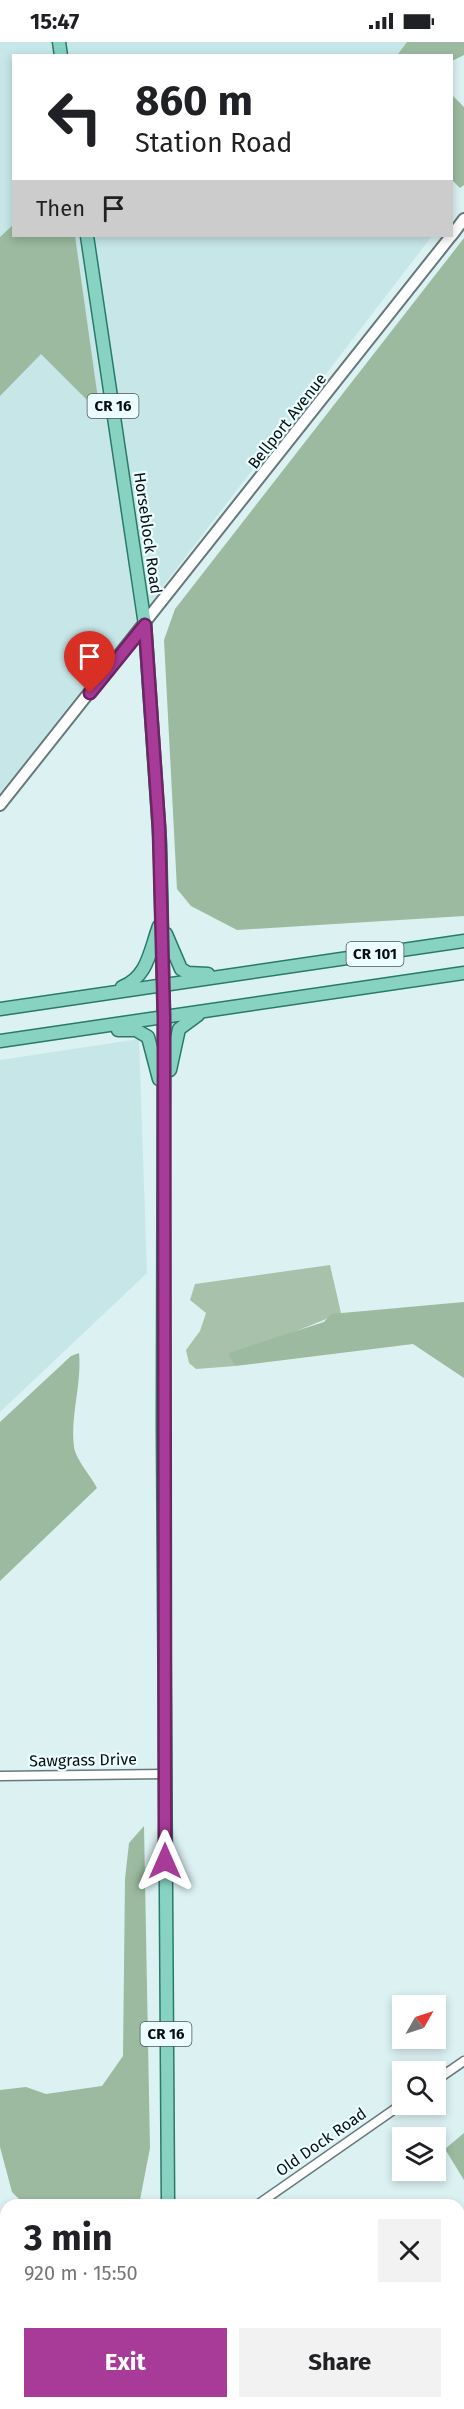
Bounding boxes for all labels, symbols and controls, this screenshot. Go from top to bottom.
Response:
text: 15:47 [30,8,79,35]
text: 860 m [135,76,253,126]
icon: left [36,78,114,156]
text: Station Road [135,127,292,159]
icon: arrive [97,192,130,225]
text: Then [36,195,85,222]
street label: Bellport Avenue [244,369,330,473]
road number: CR 16 [88,394,138,418]
street label: Horseblock Road [130,471,166,595]
pin [64,631,115,693]
icon: arrive [73,640,106,673]
road number: CR 101 [346,942,404,966]
street label: Sawgrass Drive [29,1750,137,1770]
position arrow [133,1829,197,1893]
north arrow [392,1995,446,2049]
map controls [392,1995,446,2181]
road number: CR 16 [140,2022,192,2046]
button: search [392,2061,446,2115]
street label: Old Dock Road [272,2104,370,2180]
button: layers [392,2127,446,2181]
text: 3 min [24,2216,113,2260]
button: close [378,2219,441,2282]
text: 920 m · 15:50 [24,2261,138,2285]
button: Exit [24,2328,227,2397]
button: Share [239,2328,441,2397]

